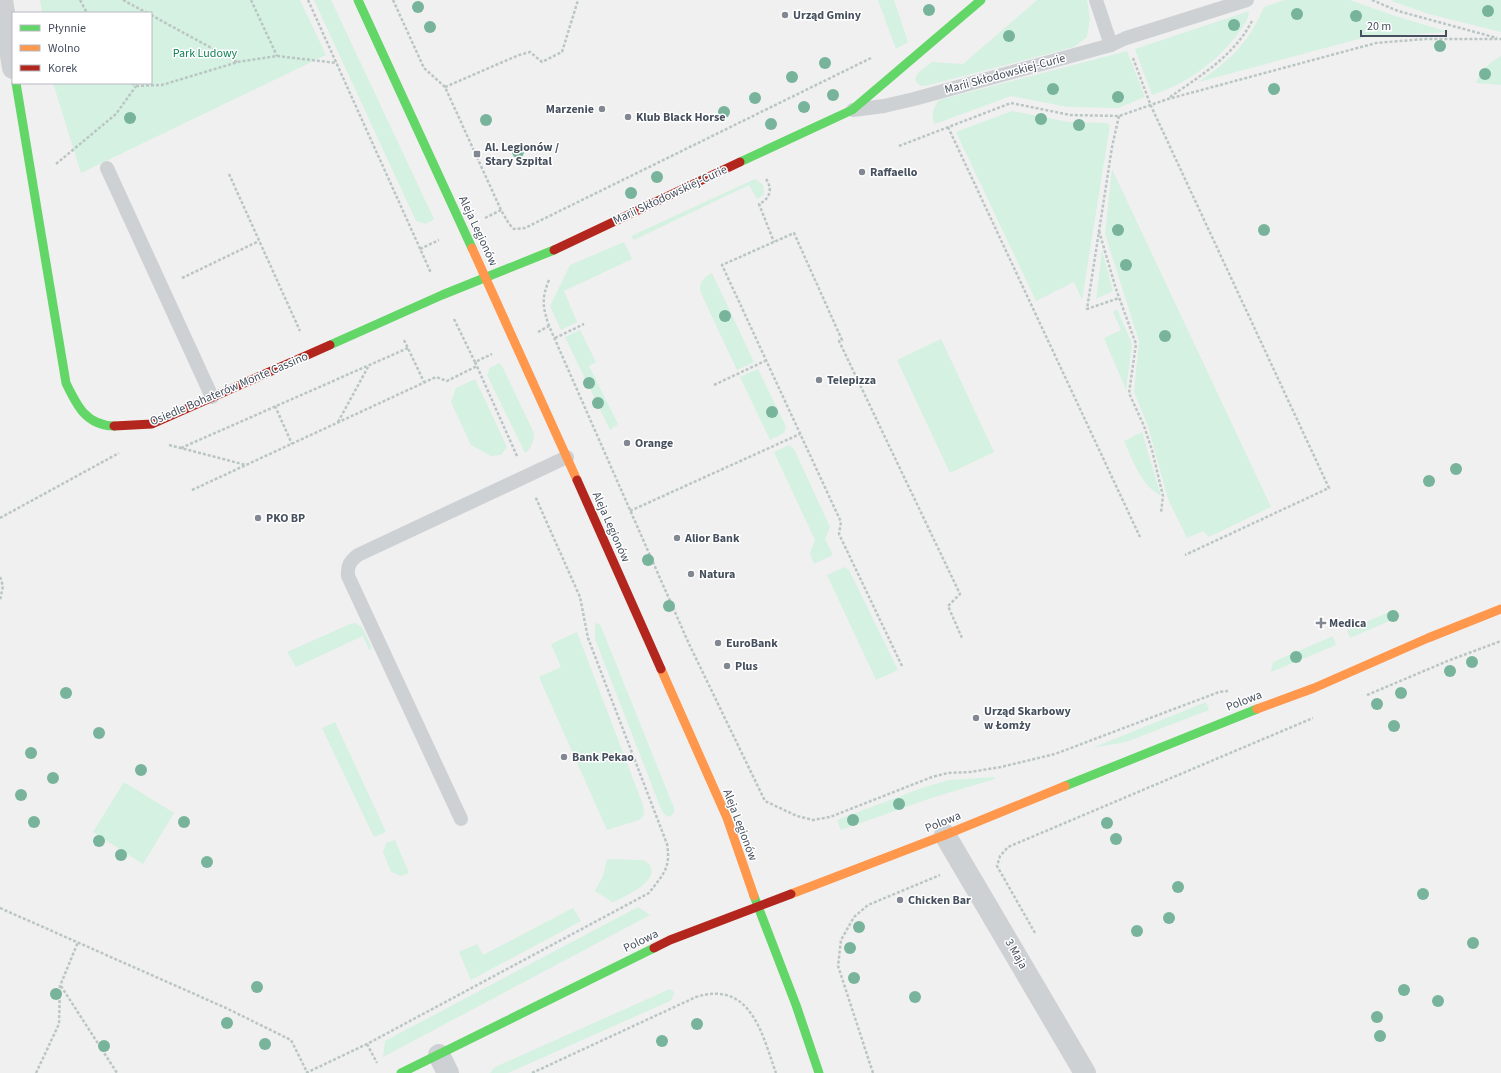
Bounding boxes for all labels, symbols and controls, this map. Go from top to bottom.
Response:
place label: Urząd Gminy [793,7,862,24]
marker: Urząd Gminy [780,10,790,20]
legend [12,12,152,84]
scale bar [1361,12,1446,38]
text: 20 m [1367,18,1391,35]
text: Płynnie [48,20,86,37]
text: Wolno [48,40,80,57]
park label: Park Ludowy [173,45,238,62]
street label: Marii Skłodowskiej-Curie [943,50,1067,98]
text: Korek [48,60,77,77]
place label: Marzenie [546,101,594,118]
marker: Marzenie [597,104,607,114]
place label: Klub Black Horse [636,109,725,126]
marker: Klub Black Horse [623,112,633,122]
place label: Al. Legionów / Stary Szpital [484,139,559,170]
marker: Al. Legionów / Stary Szpital [472,149,482,159]
street label: Marii Skłodowskiej-Curie [610,161,730,229]
place label: Raffaello [870,164,918,181]
marker: Raffaello [857,167,867,177]
street label: Aleja Legionów [454,193,502,269]
street label: Osiedle Bohaterów Monte Cassino [147,348,311,430]
place label: Telepizza [827,372,876,389]
marker: Telepizza [814,375,824,385]
place label: Orange [635,435,673,452]
marker: Orange [622,438,632,448]
street label: Aleja Legionów [588,489,634,565]
place label: PKO BP [266,510,305,527]
marker: PKO BP [253,513,263,523]
place label: Alior Bank [684,530,740,547]
marker: Alior Bank [672,533,682,543]
place label: Natura [699,566,735,583]
marker: Natura [686,569,696,579]
place label: Medica [1329,615,1366,632]
marker: Medica [1316,618,1326,628]
place label: EuroBank [726,635,778,652]
marker: EuroBank [713,638,723,648]
place label: Plus [735,658,758,675]
marker: Plus [722,661,732,671]
street label: Polowa [1224,686,1264,716]
place label: Urząd Skarbowy w Łomży [984,703,1072,734]
marker: Urząd Skarbowy w Łomży [971,713,981,723]
place label: Bank Pekao [572,749,634,766]
marker: Bank Pekao [559,752,569,762]
street label: Aleja Legionów [719,787,762,864]
street label: Polowa [923,807,963,837]
place label: Chicken Bar [908,892,971,909]
marker: Chicken Bar [895,895,905,905]
street label: Polowa [621,925,661,957]
street label: 3 Maja [1001,936,1031,972]

